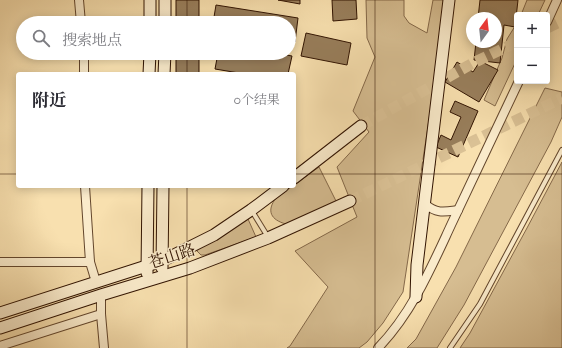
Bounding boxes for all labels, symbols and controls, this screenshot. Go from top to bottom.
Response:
north arrow [466,12,502,48]
map controls [514,12,550,84]
button: + [514,12,550,48]
search box [16,16,296,60]
icon: search [30,27,52,49]
text: 搜索地点 [62,31,122,49]
button: − [514,48,550,84]
text: 附近 [32,90,66,111]
text: 0个结果 [233,92,280,108]
street label: 苍山路 [146,240,198,272]

